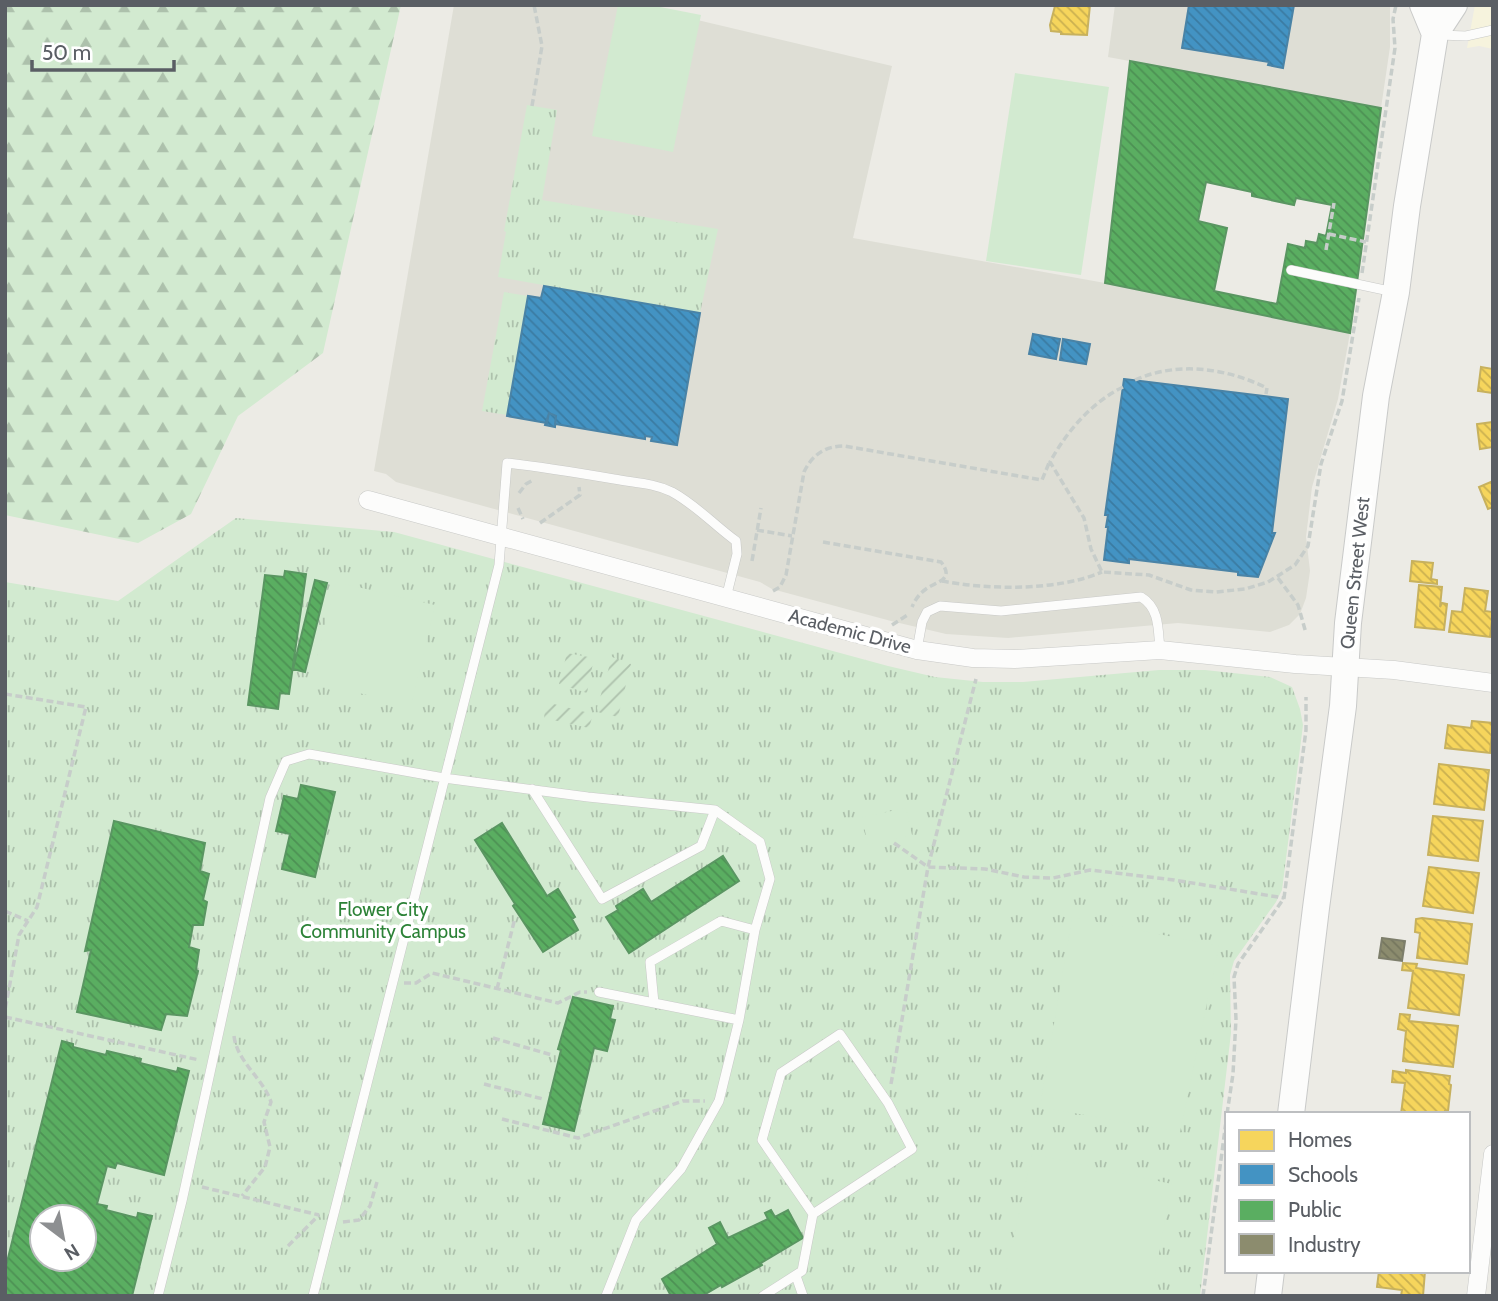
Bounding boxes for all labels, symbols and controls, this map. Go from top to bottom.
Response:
scale bar [32,28,173,72]
text: 50 m [42,40,91,65]
street label: Queen Street West [1336,495,1375,650]
street label: Academic Drive [786,604,914,658]
park label: Flower City Community Campus [300,898,466,943]
legend [1225,1112,1470,1273]
text: Homes [1288,1127,1352,1152]
text: Schools [1288,1162,1358,1187]
text: Public [1288,1197,1342,1222]
north arrow [28,1203,98,1273]
text: Industry [1288,1232,1361,1257]
text: N [60,1239,84,1265]

